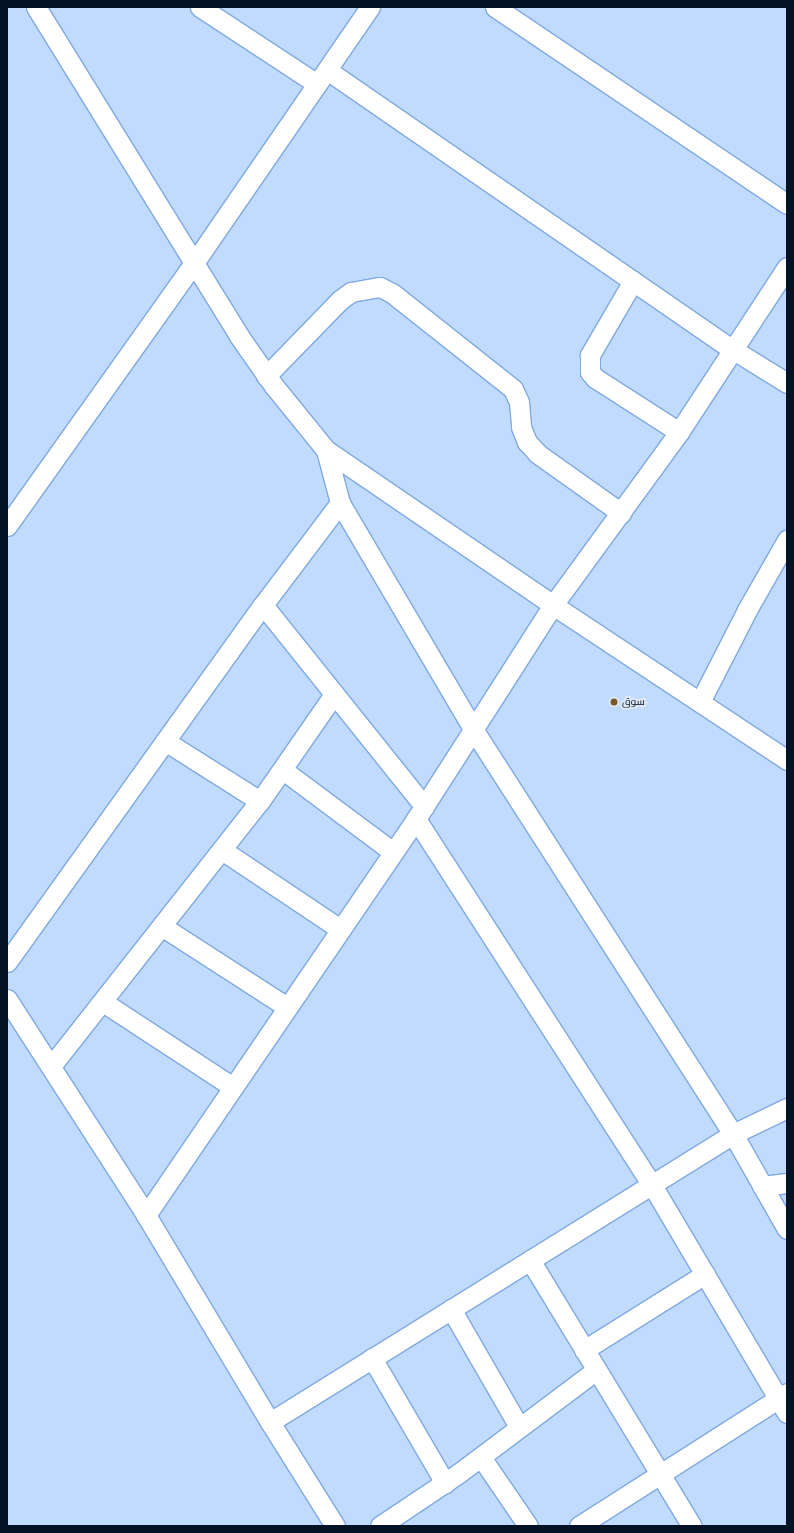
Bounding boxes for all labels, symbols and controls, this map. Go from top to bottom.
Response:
place label: سوق [622,696,645,708]
marker: سوق [609,697,619,707]

